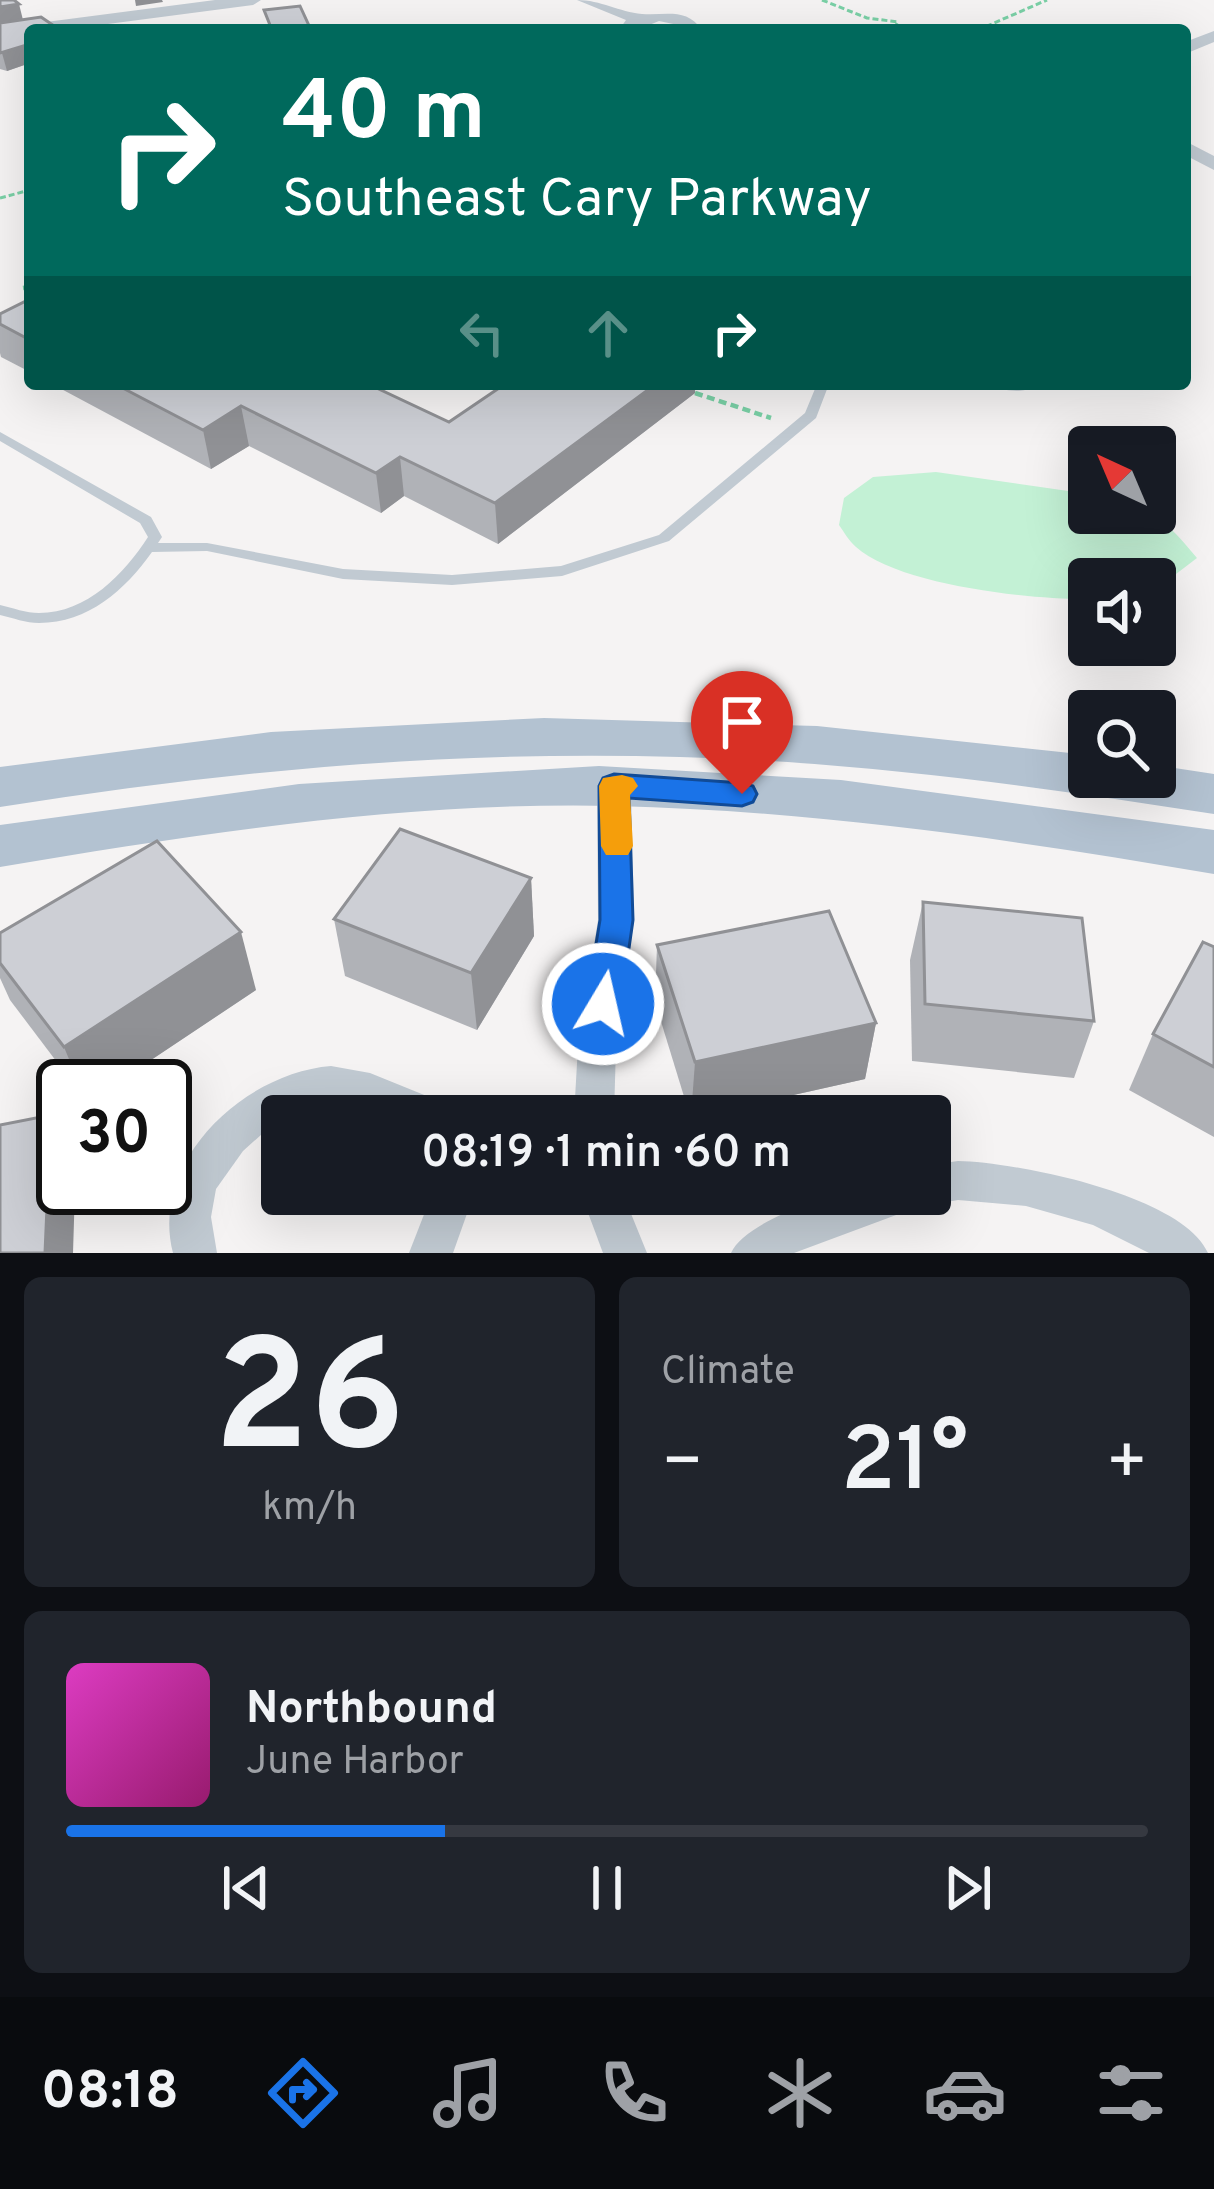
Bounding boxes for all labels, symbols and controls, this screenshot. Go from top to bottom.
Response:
text: 40 m [282,63,486,169]
icon: right [84,72,240,228]
text: Southeast Cary Parkway [282,167,872,236]
icon: left [449,300,515,366]
icon: ahead [575,300,641,366]
icon: right [701,300,767,366]
north arrow [1068,426,1176,534]
map controls [1068,426,1176,798]
button: sound [1068,558,1176,666]
pin [691,671,793,794]
icon: arrive [709,689,775,755]
button: search [1068,690,1176,798]
position arrow [540,941,666,1067]
speed limit sign: 30 [36,1059,192,1215]
text: 08:19 · 1 min · 60 m [421,1126,791,1183]
text: 26 [214,1308,405,1506]
text: Climate [661,1349,795,1398]
text: 21° [841,1409,968,1522]
text: − [661,1424,704,1507]
text: + [1105,1424,1148,1507]
text: km/h [262,1485,357,1534]
text: Northbound [246,1682,497,1739]
text: June Harbor [246,1739,464,1788]
icon: previous [213,1855,279,1921]
icon: pause [574,1855,640,1921]
icon: next [935,1855,1001,1921]
icon: directions [261,2051,345,2135]
icon: music [426,2051,510,2135]
icon: phone [592,2051,676,2135]
icon: climate [758,2051,842,2135]
icon: car [923,2051,1007,2135]
icon: filters [1089,2051,1173,2135]
text: 08:18 [41,2059,179,2128]

